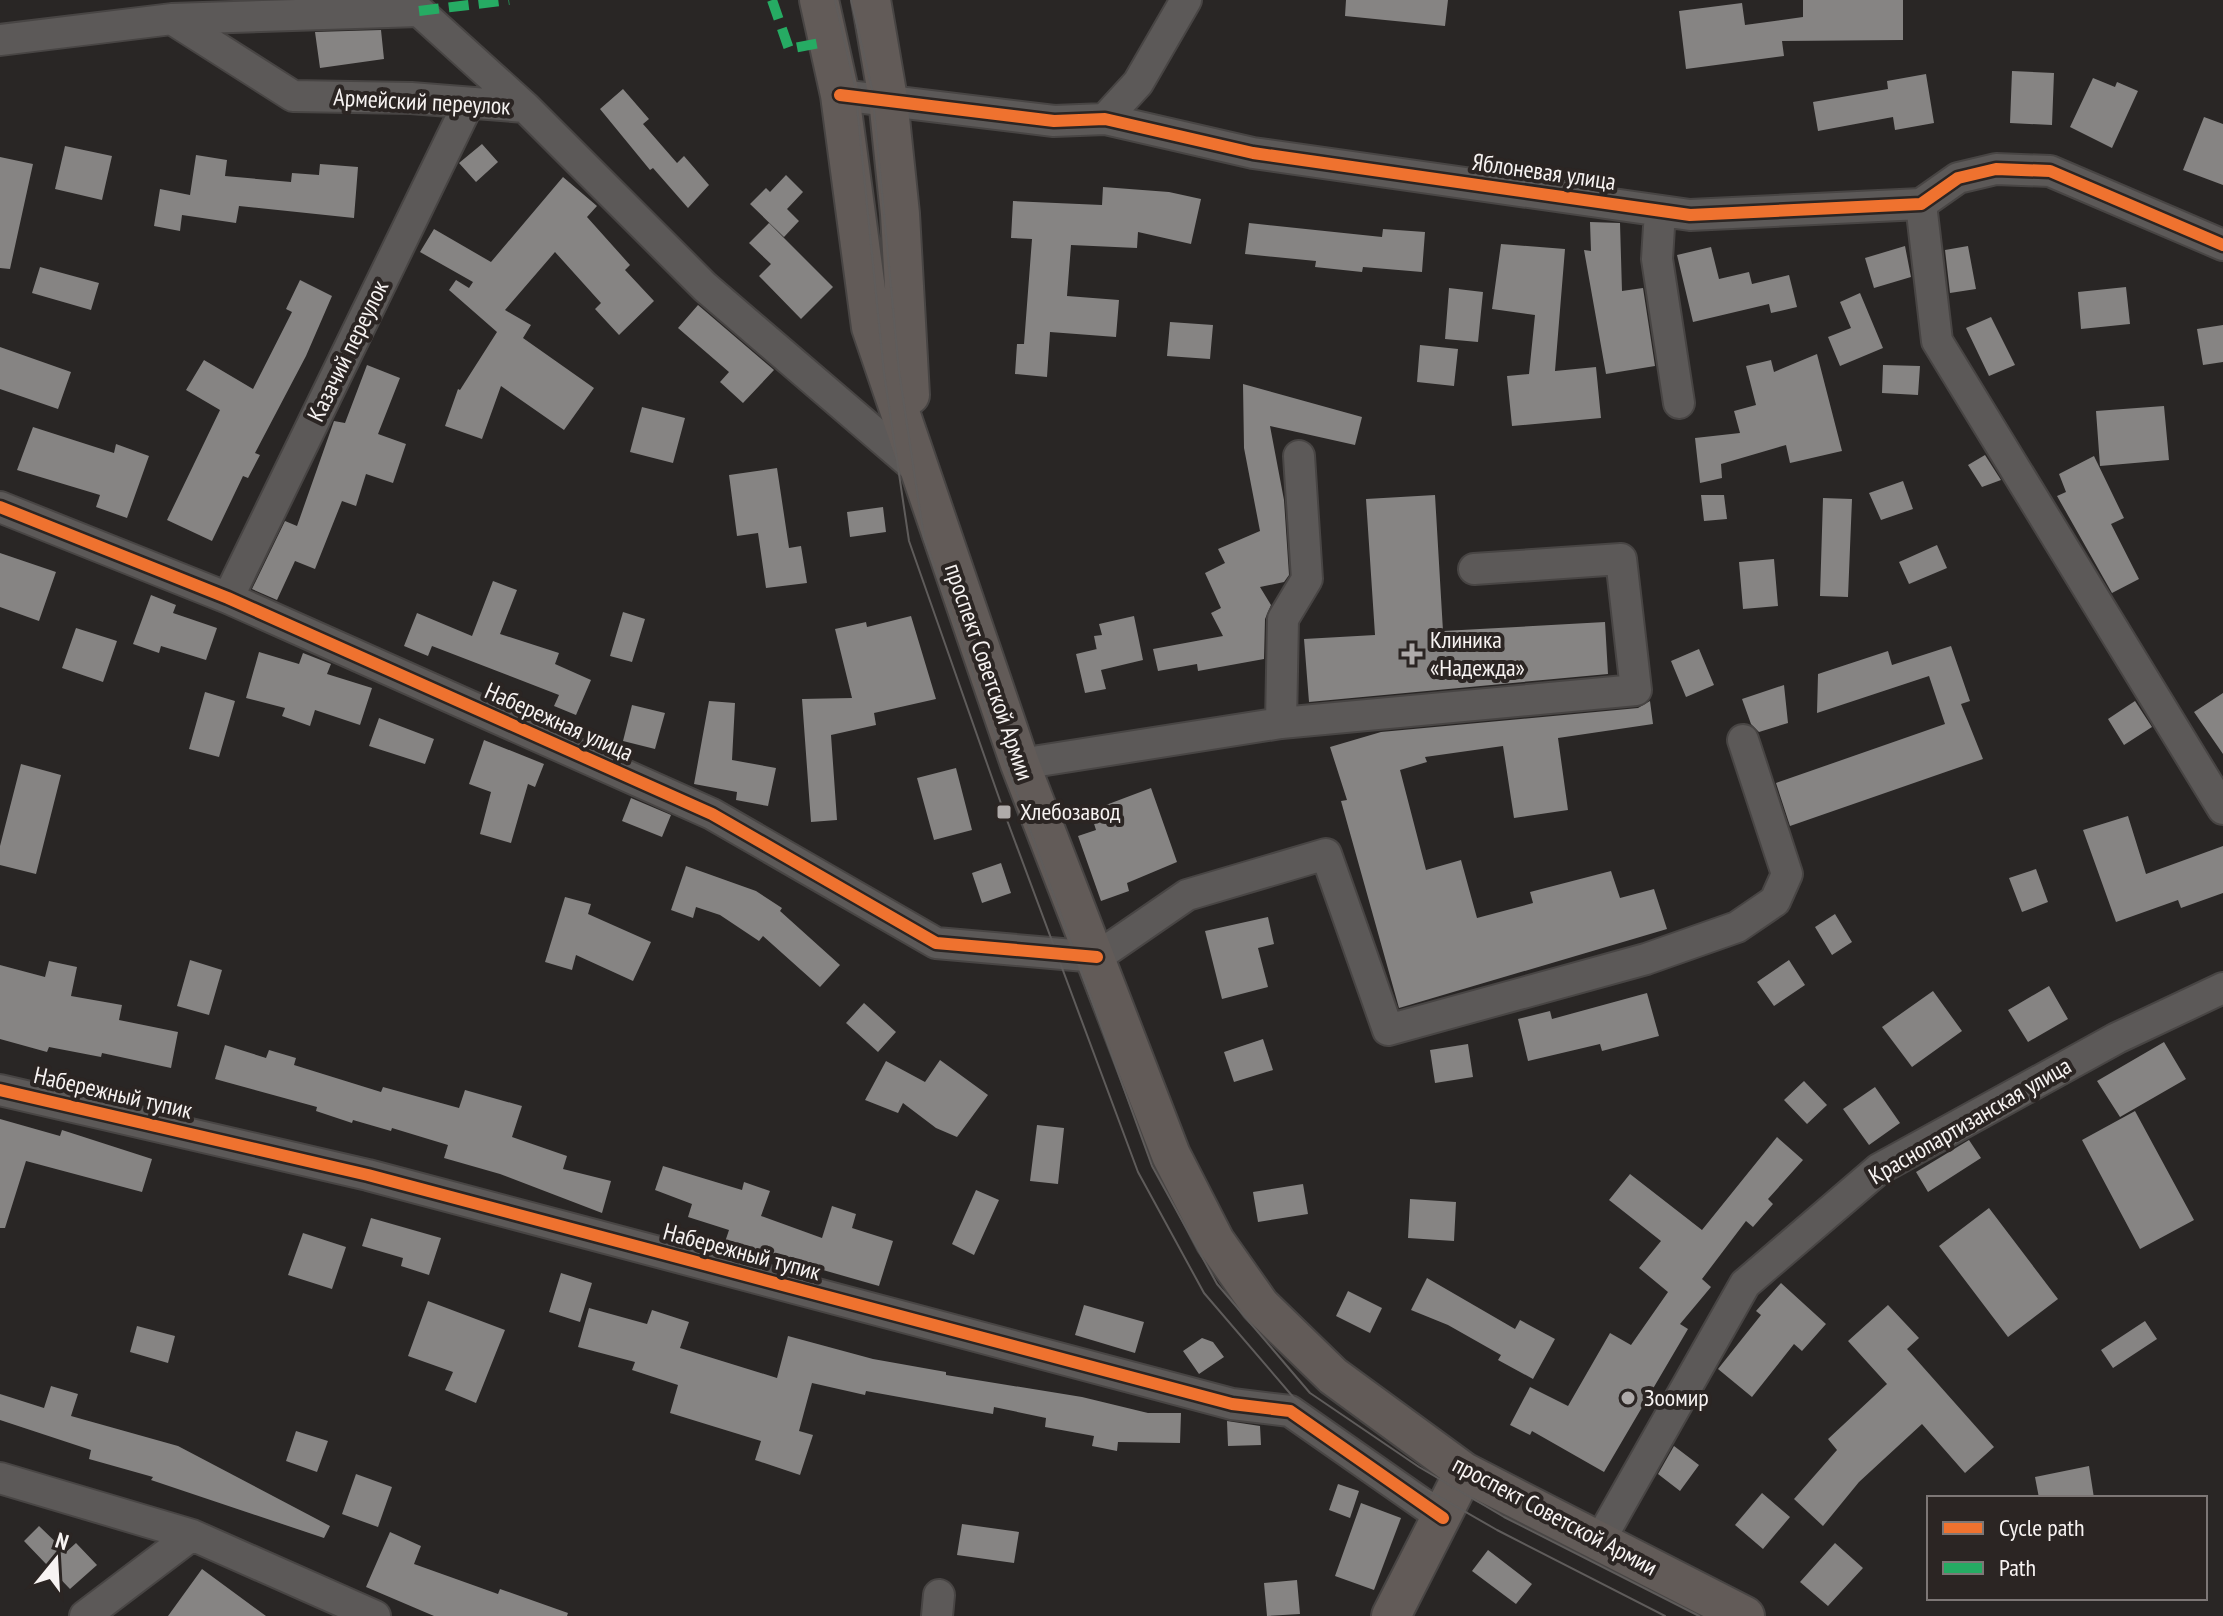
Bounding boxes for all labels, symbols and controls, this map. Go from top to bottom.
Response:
street label: Армейский переулок [333,81,512,122]
street label: Яблоневая улица [1470,146,1618,197]
street label: Казачий переулок [300,274,395,427]
street label: проспект Советской Армии [938,559,1041,784]
place label: Клиника «Надежда» [1430,624,1525,683]
marker: Клиника «Надежда» [1401,643,1423,665]
street label: Набережная улица [480,675,638,768]
place label: Хлебозавод [1020,796,1121,827]
marker: Хлебозавод [995,803,1013,821]
street label: Краснопартизанская улица [1863,1050,2077,1191]
street label: Набережный тупик [31,1059,196,1126]
street label: Набережный тупик [660,1216,825,1288]
place label: Зоомир [1644,1382,1709,1413]
marker: Зоомир [1619,1389,1637,1407]
street label: проспект Советской Армии [1448,1448,1663,1583]
legend [1927,1496,2207,1600]
text: Cycle path [1999,1512,2085,1543]
north arrow [16,1520,96,1600]
text: N [52,1526,72,1556]
text: Path [1999,1552,2036,1583]

